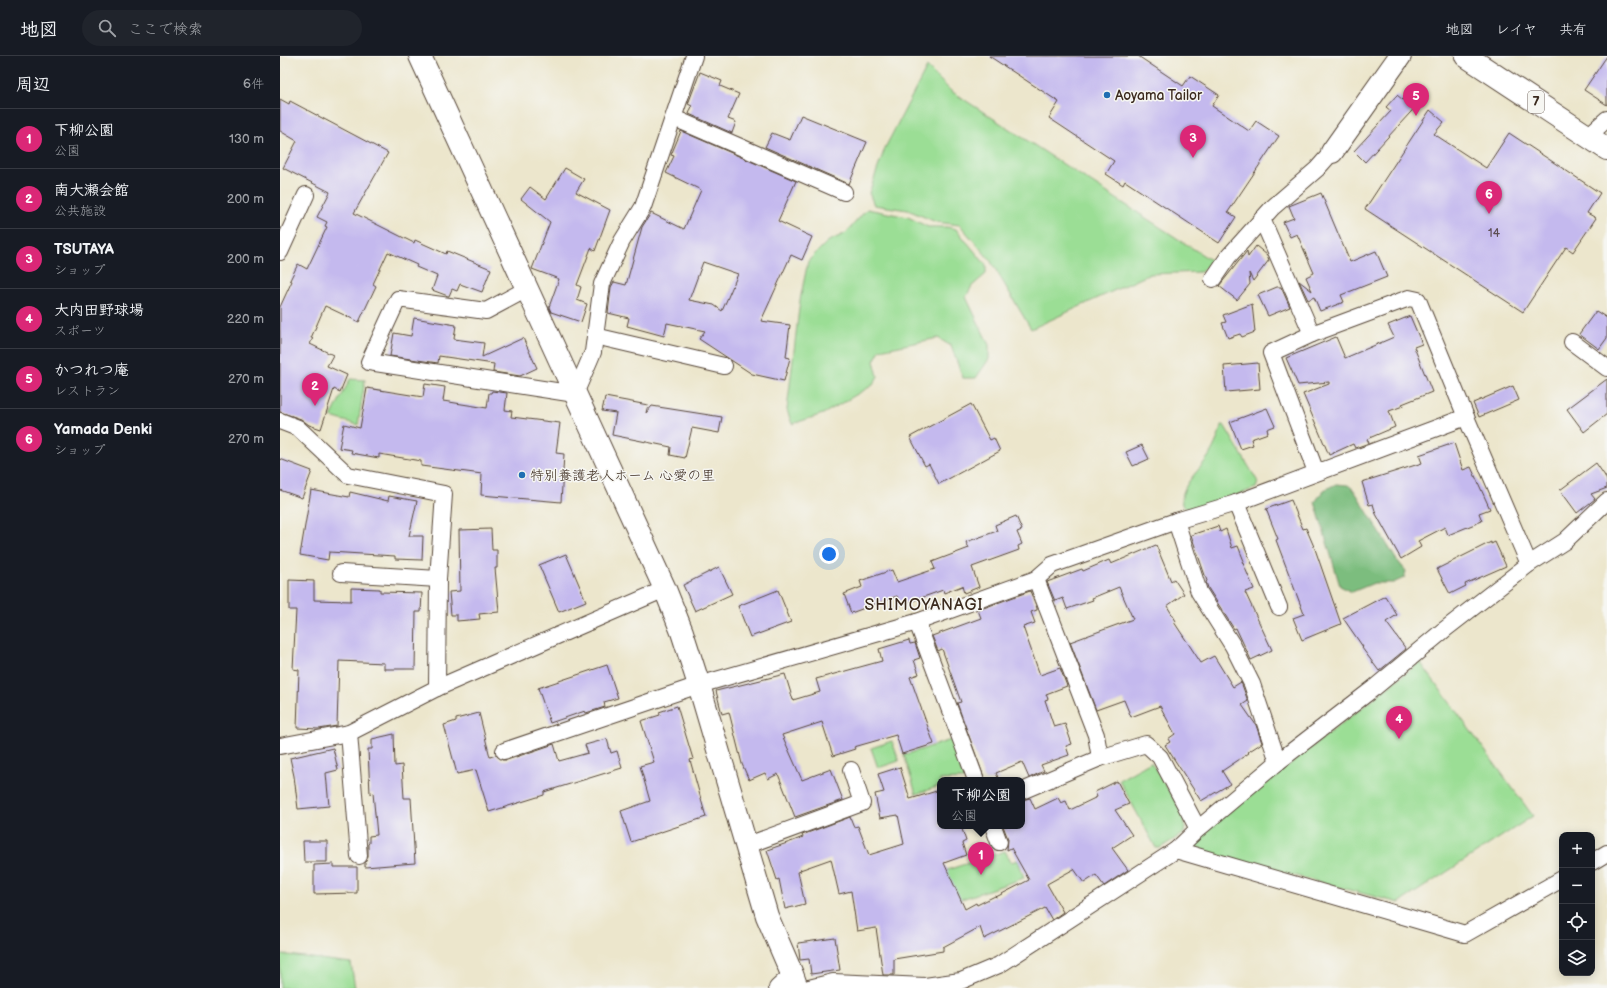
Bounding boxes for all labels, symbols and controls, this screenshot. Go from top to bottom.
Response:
search box [82,10,362,46]
icon: search [96,17,118,39]
text: 地図 [20,19,58,42]
text: ここで検索 [128,20,203,39]
text: 地図 [1446,21,1474,38]
text: レイヤ [1496,21,1537,38]
text: 共有 [1559,21,1587,38]
text: 周辺 [16,75,50,95]
text: 6件 [243,76,264,92]
pin: 5 [1403,83,1429,116]
place label: Aoyama Tailor [1115,87,1203,104]
marker: Aoyama Tailor [1102,90,1112,100]
road number: 7 [1528,91,1544,113]
text: 下柳公園 [54,121,114,140]
pin: 3 [1180,125,1206,158]
text: 1 [26,131,32,147]
text: 130 m [229,131,264,147]
text: 公園 [54,143,80,159]
text: 南大瀬会館 [54,181,129,200]
pin: 6 [1476,181,1502,214]
text: 2 [25,191,33,207]
text: 200 m [227,191,264,207]
text: 公共施設 [54,203,106,219]
house number: 14 [1488,226,1501,241]
text: TSUTAYA [54,240,114,259]
text: 3 [25,251,33,267]
text: 200 m [227,251,264,267]
text: ショップ [54,262,105,278]
text: 大内田野球場 [54,301,144,320]
text: 4 [25,311,33,327]
text: 220 m [227,311,264,327]
text: スポーツ [54,323,106,339]
text: かつれつ庵 [54,361,129,380]
text: 5 [25,371,33,387]
text: 270 m [228,371,264,387]
pin: 2 [302,373,328,406]
text: レストラン [54,383,120,399]
text: Yamada Denki [54,420,152,439]
text: 6 [25,431,33,447]
text: 270 m [228,431,264,447]
text: ショップ [54,442,105,458]
place label: 特別養護老人ホーム 心愛の里 [530,467,715,484]
marker: 特別養護老人ホーム 心愛の里 [517,470,527,480]
your location [819,544,839,564]
district label: SHIMOYANAGI [865,596,983,615]
pin: 4 [1386,706,1412,739]
popup [937,777,1025,829]
text: 下柳公園 [951,786,1011,805]
text: 公園 [951,808,977,824]
map controls [1559,832,1595,976]
button: + [1559,832,1595,868]
pin: 1 [968,842,994,875]
button: − [1559,868,1595,904]
button: locate [1559,904,1595,940]
button: layers [1559,940,1595,976]

